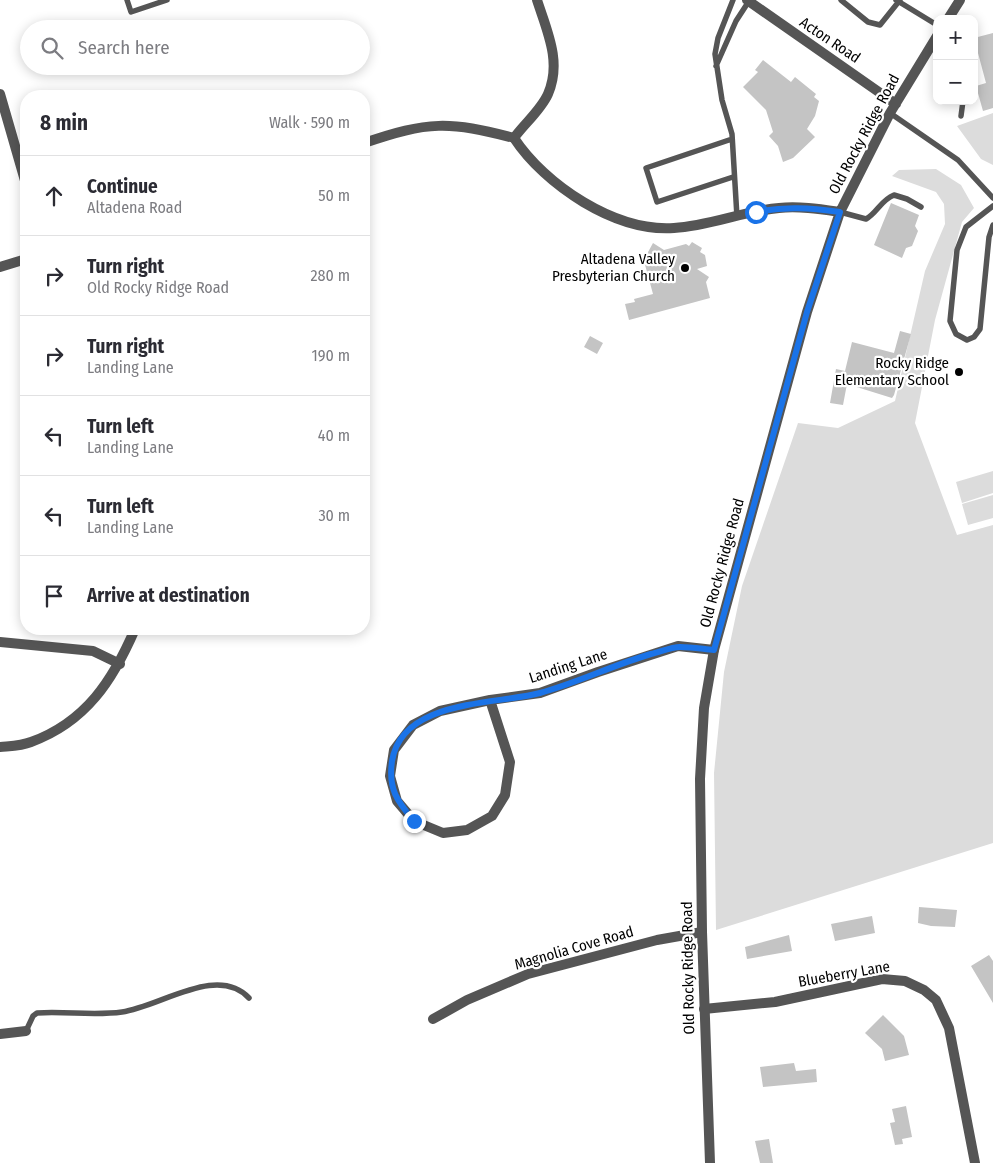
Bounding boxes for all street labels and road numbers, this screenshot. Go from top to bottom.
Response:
street label: Acton Road [796,13,864,67]
street label: Old Rocky Ridge Road [825,71,903,197]
street label: Old Rocky Ridge Road [696,496,748,630]
street label: Landing Lane [527,645,609,687]
street label: Old Rocky Ridge Road [678,901,698,1035]
street label: Magnolia Cove Road [512,922,636,974]
street label: Blueberry Lane [797,957,891,991]

